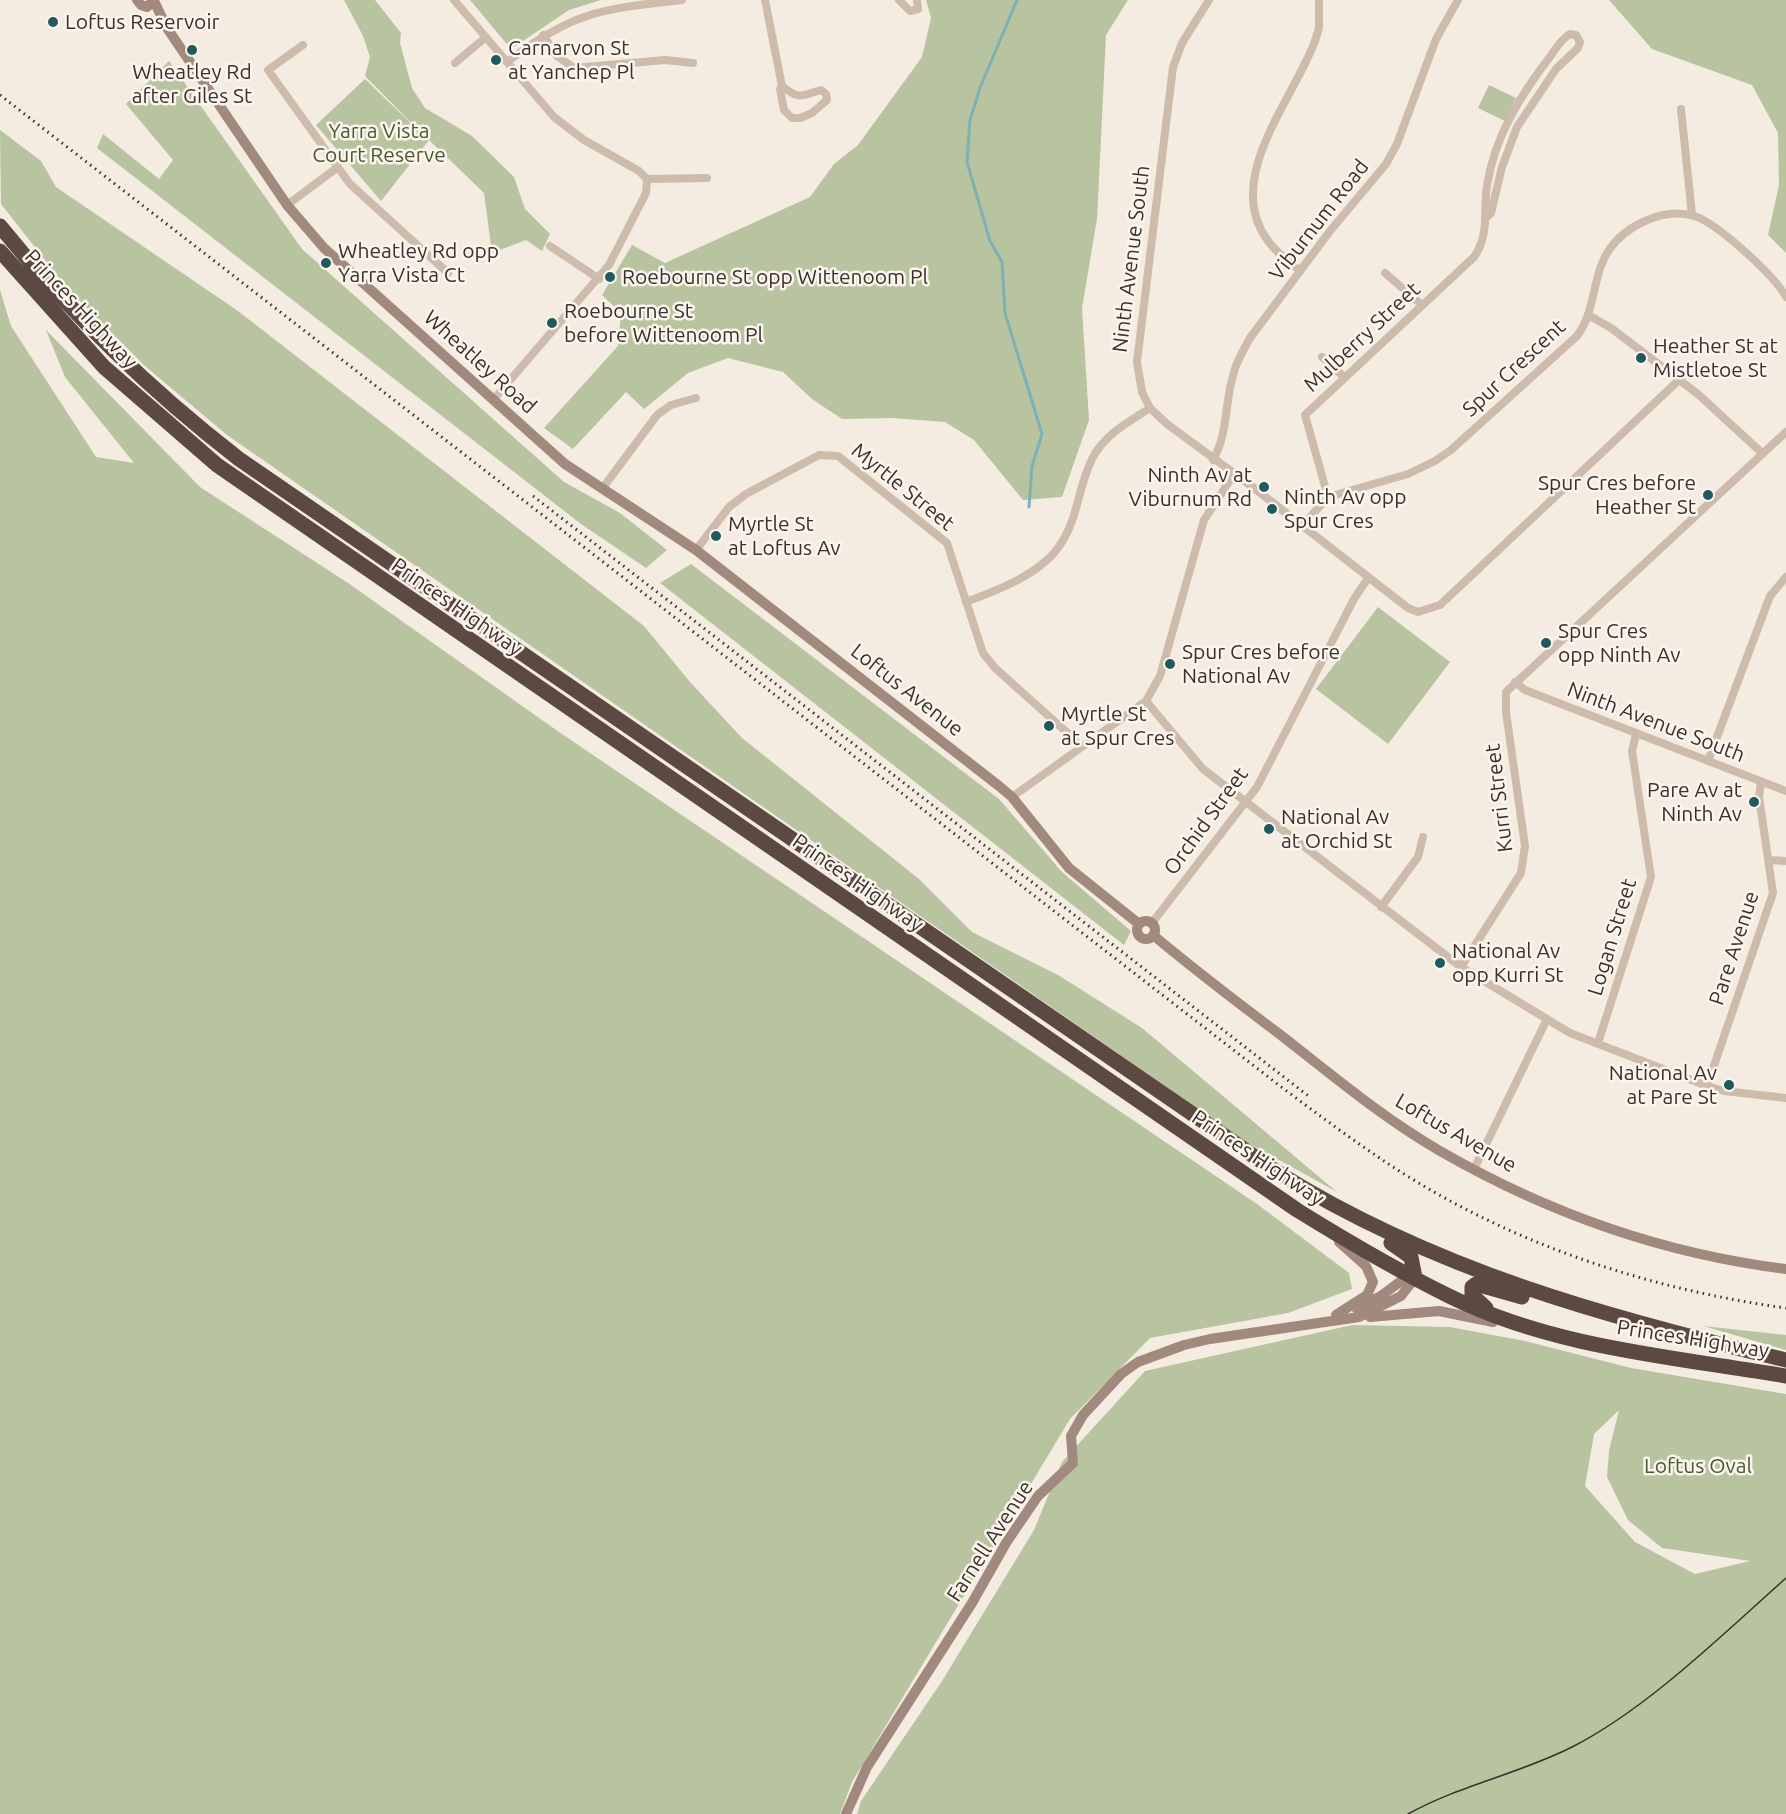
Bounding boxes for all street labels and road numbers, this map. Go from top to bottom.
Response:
street label: Viburnum Road [1264,154,1374,286]
street label: Ninth Avenue South [1107,164,1155,354]
street label: Princes Highway [19,244,143,374]
street label: Mulberry Street [1299,277,1425,397]
street label: Wheatley Road [419,305,541,419]
street label: Spur Crescent [1457,314,1571,422]
street label: Myrtle Street [846,438,960,536]
street label: Princes Highway [387,553,527,661]
street label: Loftus Avenue [846,638,968,742]
street label: Ninth Avenue South [1564,677,1748,767]
street label: Kurri Street [1480,742,1518,854]
street label: Orchid Street [1159,762,1253,880]
street label: Princes Highway [788,829,928,937]
street label: Logan Street [1582,875,1642,999]
street label: Pare Avenue [1704,888,1764,1008]
street label: Loftus Avenue [1391,1088,1521,1178]
street label: Princes Highway [1187,1105,1329,1211]
street label: Princes Highway [1615,1315,1771,1363]
street label: Farnell Avenue [942,1476,1038,1606]

